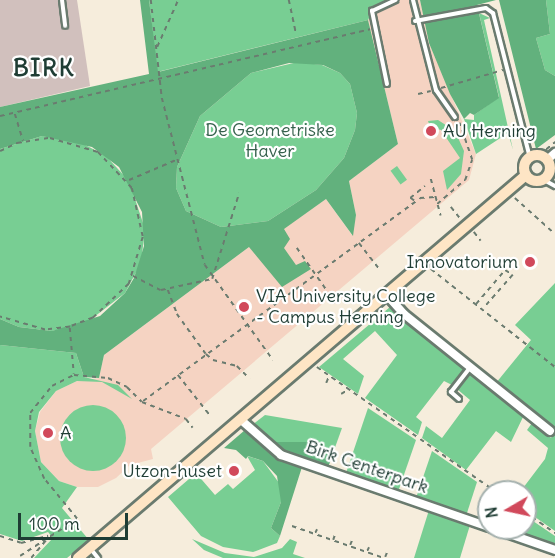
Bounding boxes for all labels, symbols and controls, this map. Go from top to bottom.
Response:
district label: BIRK [13,54,75,82]
park label: De Geometriske Haver [205,120,335,162]
place label: AU Herning [443,120,536,142]
marker: AU Herning [424,124,438,138]
place label: Innovatorium [407,251,518,273]
marker: Innovatorium [523,255,537,269]
place label: VIA University College - Campus Herning [256,286,435,328]
marker: VIA University College - Campus Herning [237,300,251,314]
place label: A [60,422,72,444]
marker: A [41,426,55,440]
street label: Birk Centerpark [303,436,431,498]
place label: Utzon-huset [122,460,222,482]
marker: Utzon-huset [227,464,241,478]
north arrow [477,480,537,540]
scale bar [21,501,130,539]
text: N [480,505,502,520]
text: 100 m [29,512,80,535]

